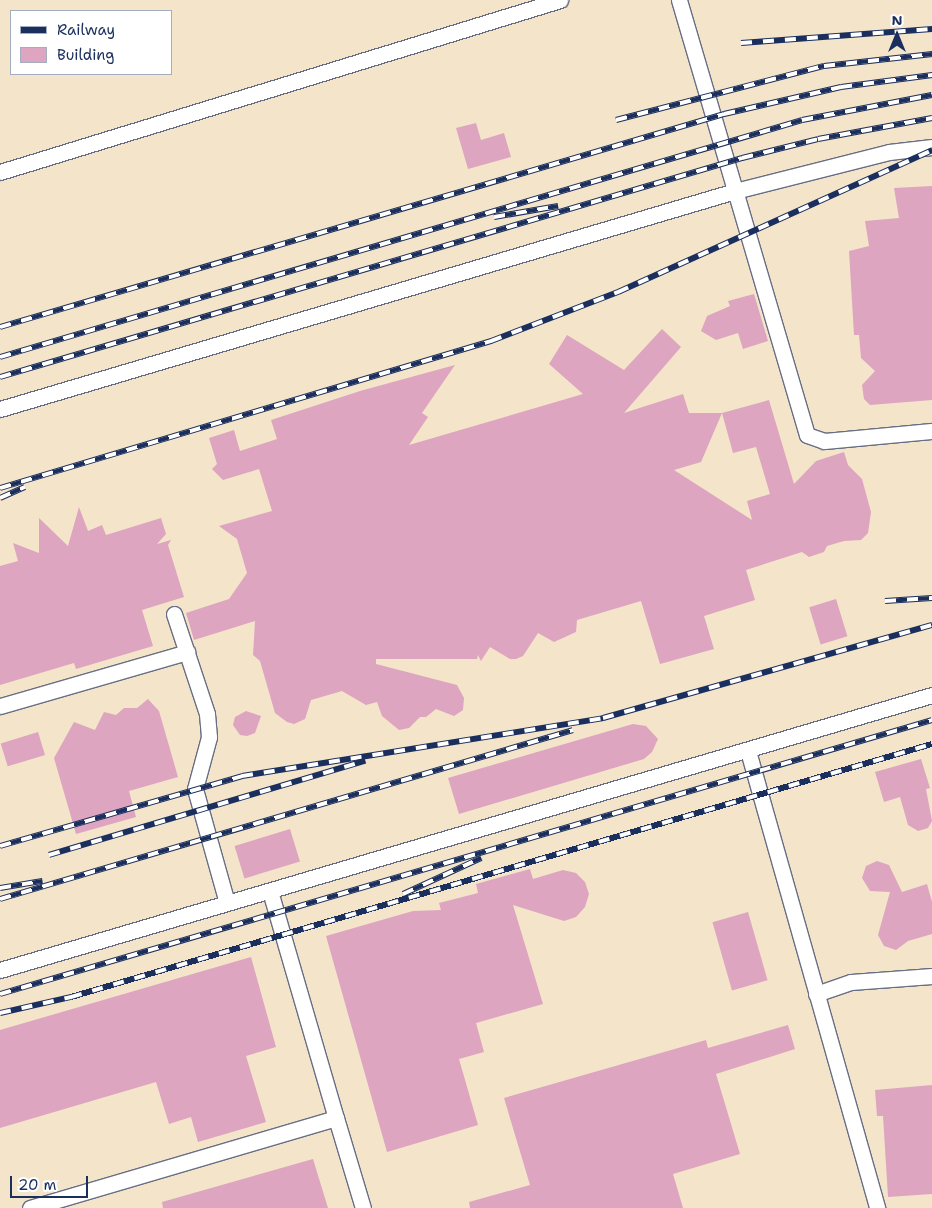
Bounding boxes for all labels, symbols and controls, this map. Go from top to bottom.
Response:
legend [10,10,172,75]
north arrow [872,10,922,60]
text: N [891,11,903,29]
text: Railway [57,20,115,40]
text: Building [57,45,114,65]
scale bar [12,1166,90,1198]
text: 20 m [18,1175,57,1195]

